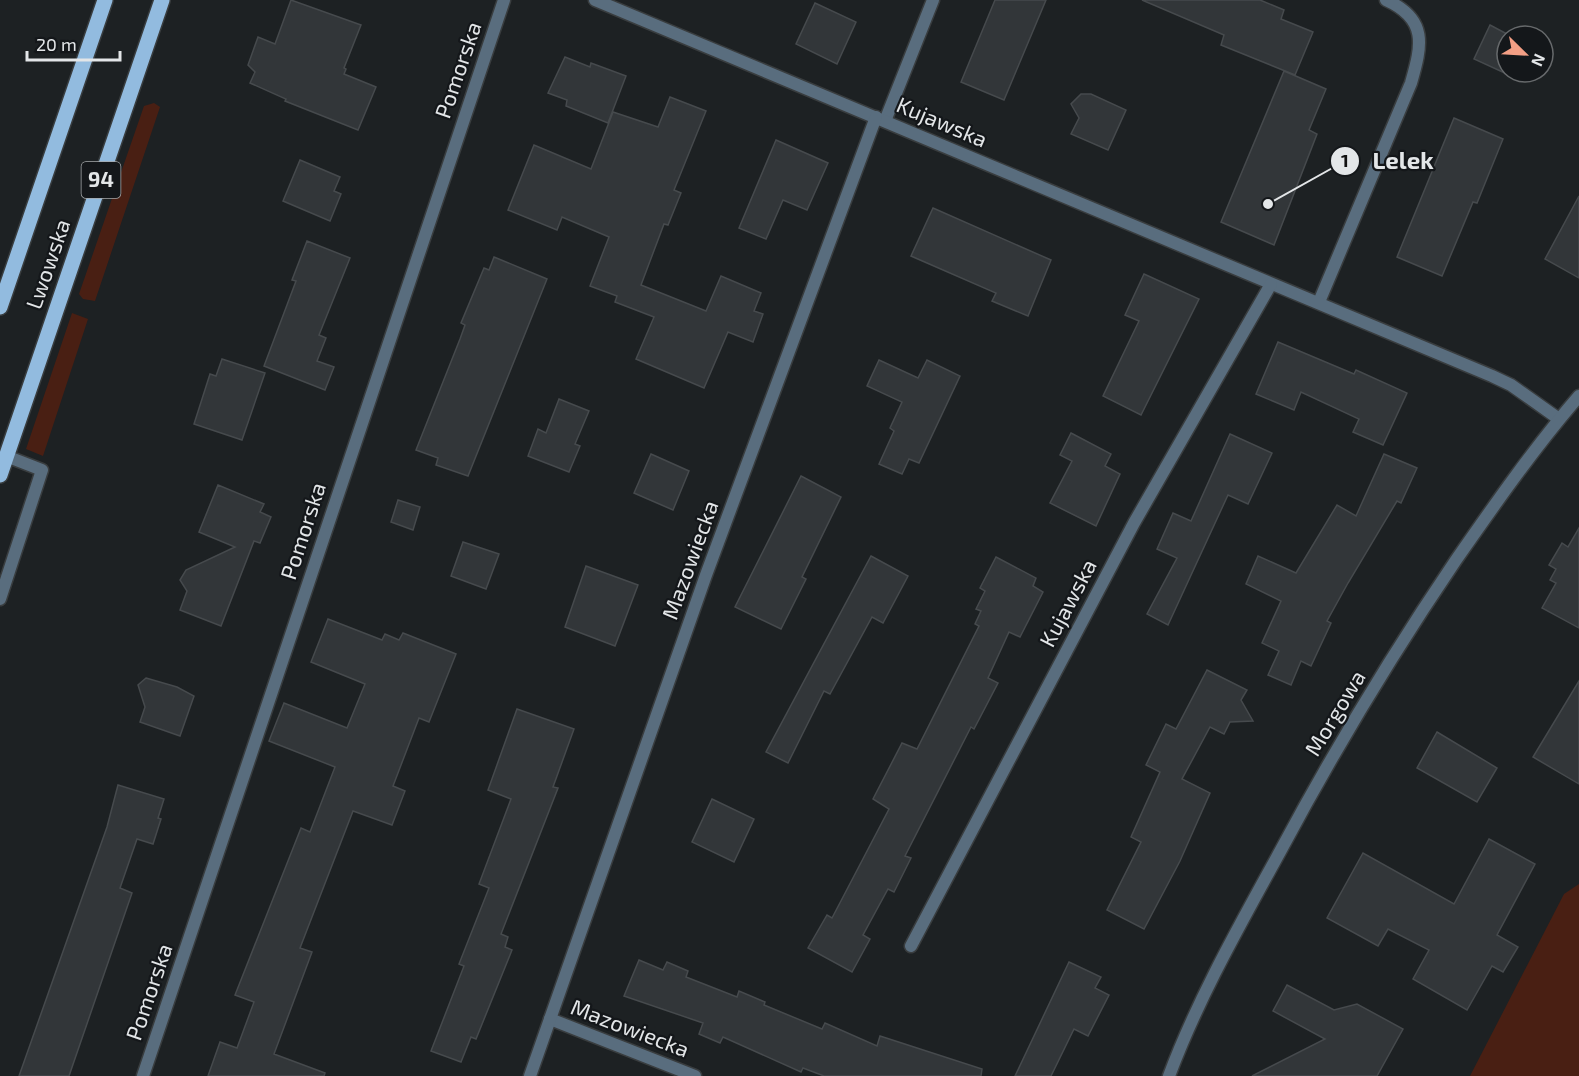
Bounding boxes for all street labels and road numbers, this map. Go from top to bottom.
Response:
street label: Pomorska [428,18,486,121]
street label: Kujawska [893,90,991,153]
road number: 94 [82,162,120,198]
street label: Lwowska [20,215,75,312]
street label: Pomorska [274,479,330,582]
street label: Mazowiecka [656,497,723,623]
street label: Kujawska [1033,554,1102,651]
street label: Morgowa [1298,665,1370,760]
street label: Pomorska [119,940,177,1043]
street label: Mazowiecka [568,993,693,1062]

